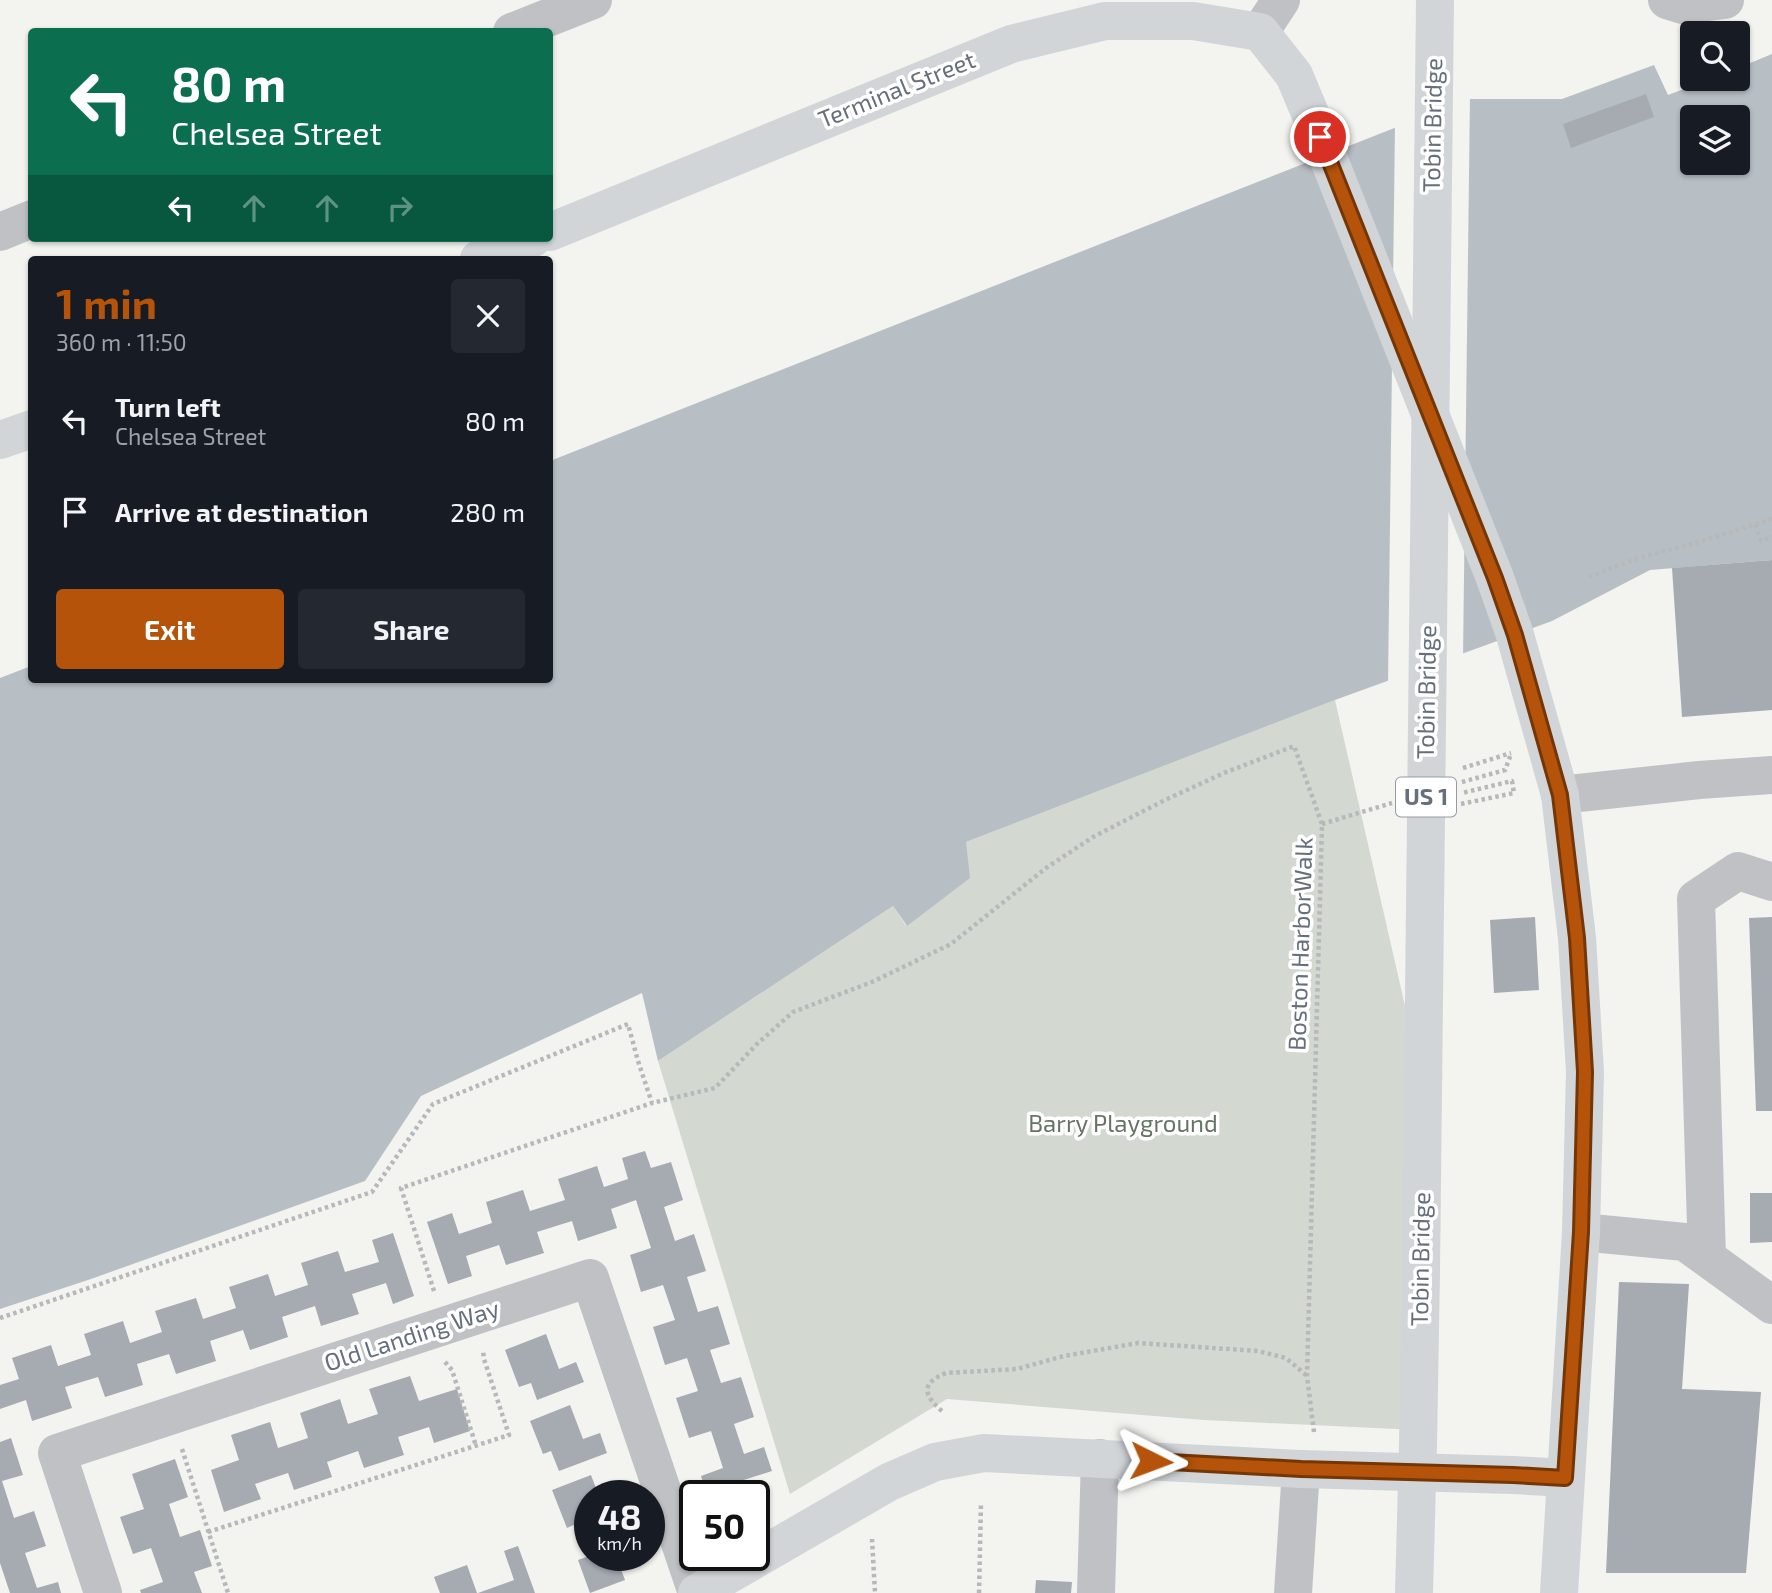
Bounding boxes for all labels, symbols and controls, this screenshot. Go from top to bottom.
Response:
map controls [1680,21,1750,175]
button: search [1680,21,1750,91]
street label: Terminal Street [814,44,979,133]
text: 80 m [171,53,286,112]
icon: left [56,56,147,147]
street label: Tobin Bridge [1416,58,1447,192]
button: layers [1680,105,1750,175]
pin [1290,107,1350,167]
text: Chelsea Street [171,113,382,151]
icon: arrive [1301,118,1339,156]
icon: left [162,189,200,227]
icon: ahead [235,189,273,227]
icon: ahead [308,189,346,227]
icon: right [381,189,419,227]
text: 1 min [56,277,157,327]
button: close [451,279,525,353]
text: 360 m · 11:50 [56,328,187,356]
text: Turn left [115,391,221,422]
icon: left [56,402,94,440]
text: 80 m [465,405,525,436]
text: Chelsea Street [115,422,266,450]
icon: arrive [56,493,94,531]
text: Arrive at destination [115,496,368,527]
text: 280 m [450,496,525,527]
button: Exit [56,589,284,669]
button: Share [298,589,525,669]
street label: Tobin Bridge [1410,625,1441,759]
road number: US 1 [1396,778,1456,817]
street label: Boston HarborWalk [1281,837,1318,1051]
park label: Barry Playground [1028,1108,1218,1137]
street label: Tobin Bridge [1404,1192,1435,1326]
street label: Old Landing Way [320,1293,503,1377]
position arrow [1114,1424,1188,1498]
speed limit sign: 50 [679,1480,770,1571]
text: 48 [597,1495,642,1537]
text: km/h [597,1532,642,1554]

